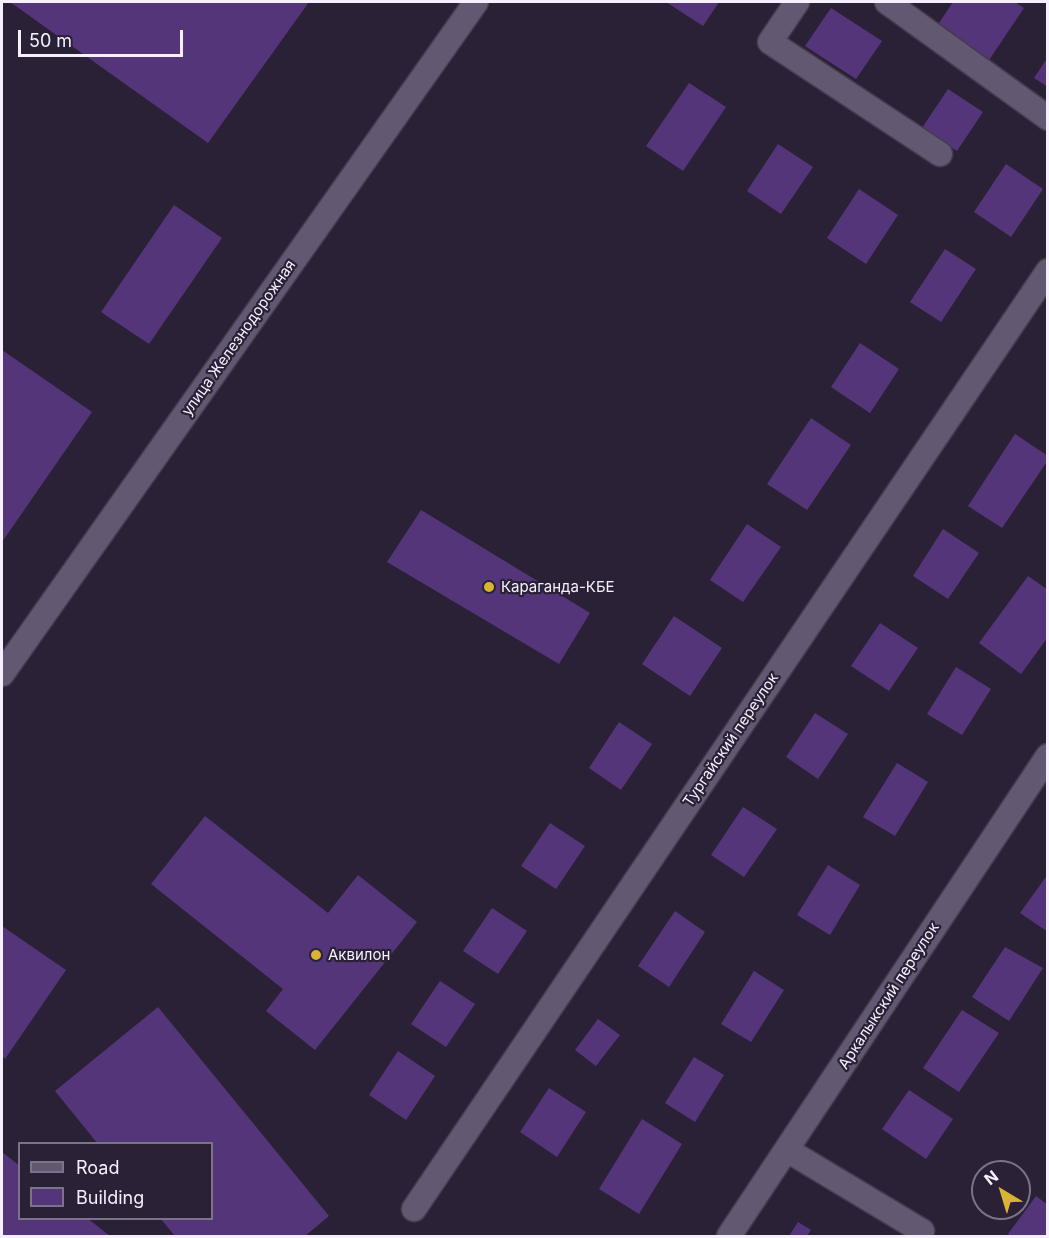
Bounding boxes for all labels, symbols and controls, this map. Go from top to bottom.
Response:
scale bar [21,18,186,56]
text: 50 m [29,30,72,51]
street label: улица Железнодорожная [178,257,300,419]
place label: Караганда-КБЕ [501,578,615,596]
marker: Караганда-КБЕ [482,580,496,594]
street label: Тургайский переулок [679,670,783,810]
street label: Аркалыкский переулок [835,919,943,1073]
place label: Аквилон [328,946,390,964]
marker: Аквилон [309,948,323,962]
legend [18,1142,213,1220]
text: Road [76,1157,119,1178]
north arrow [971,1160,1031,1220]
text: N [980,1166,1002,1189]
text: Building [76,1187,144,1208]

